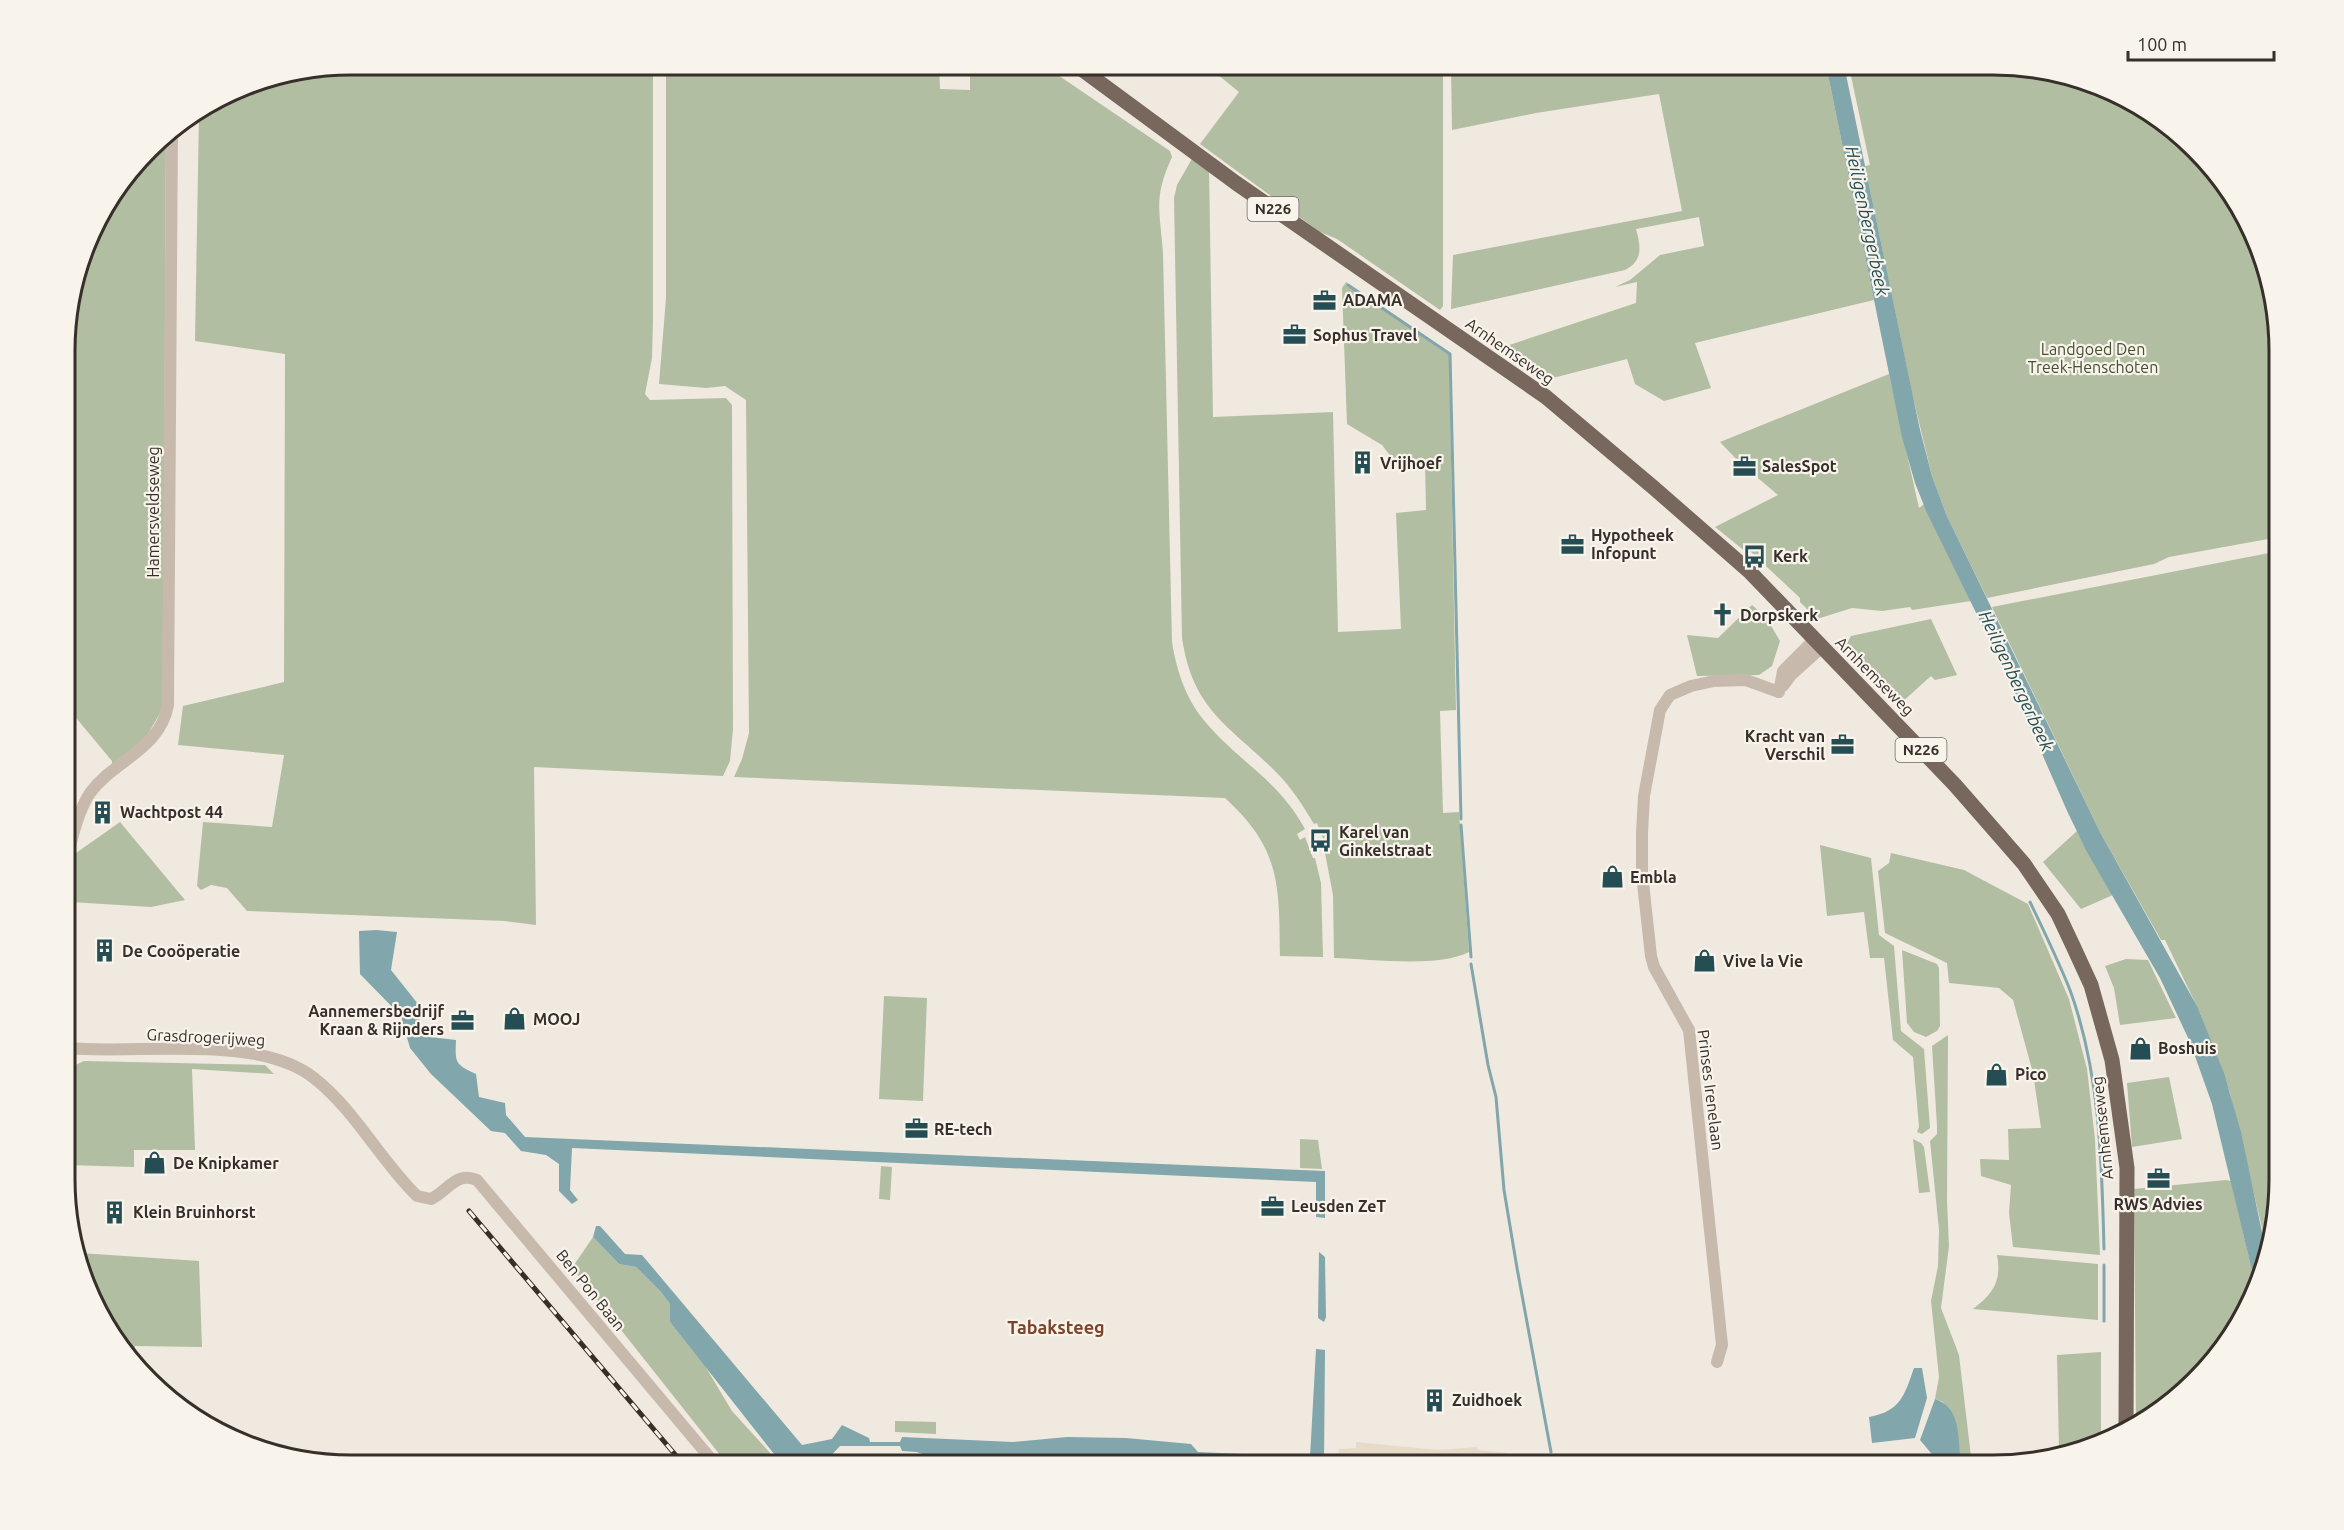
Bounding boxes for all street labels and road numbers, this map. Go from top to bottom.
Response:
road number: N226 [1248,197,1298,221]
street label: Arnhemseweg [1462,314,1558,388]
street label: Hamersveldseweg [144,446,162,578]
street label: Arnhemseweg [1832,633,1918,719]
road number: N226 [1896,738,1946,762]
street label: Grasdrogerijweg [146,1025,266,1049]
street label: Prinses Irenelaan [1695,1028,1727,1152]
street label: Arnhemseweg [2088,1076,2116,1180]
street label: Ben Pon Baan [553,1246,629,1334]

